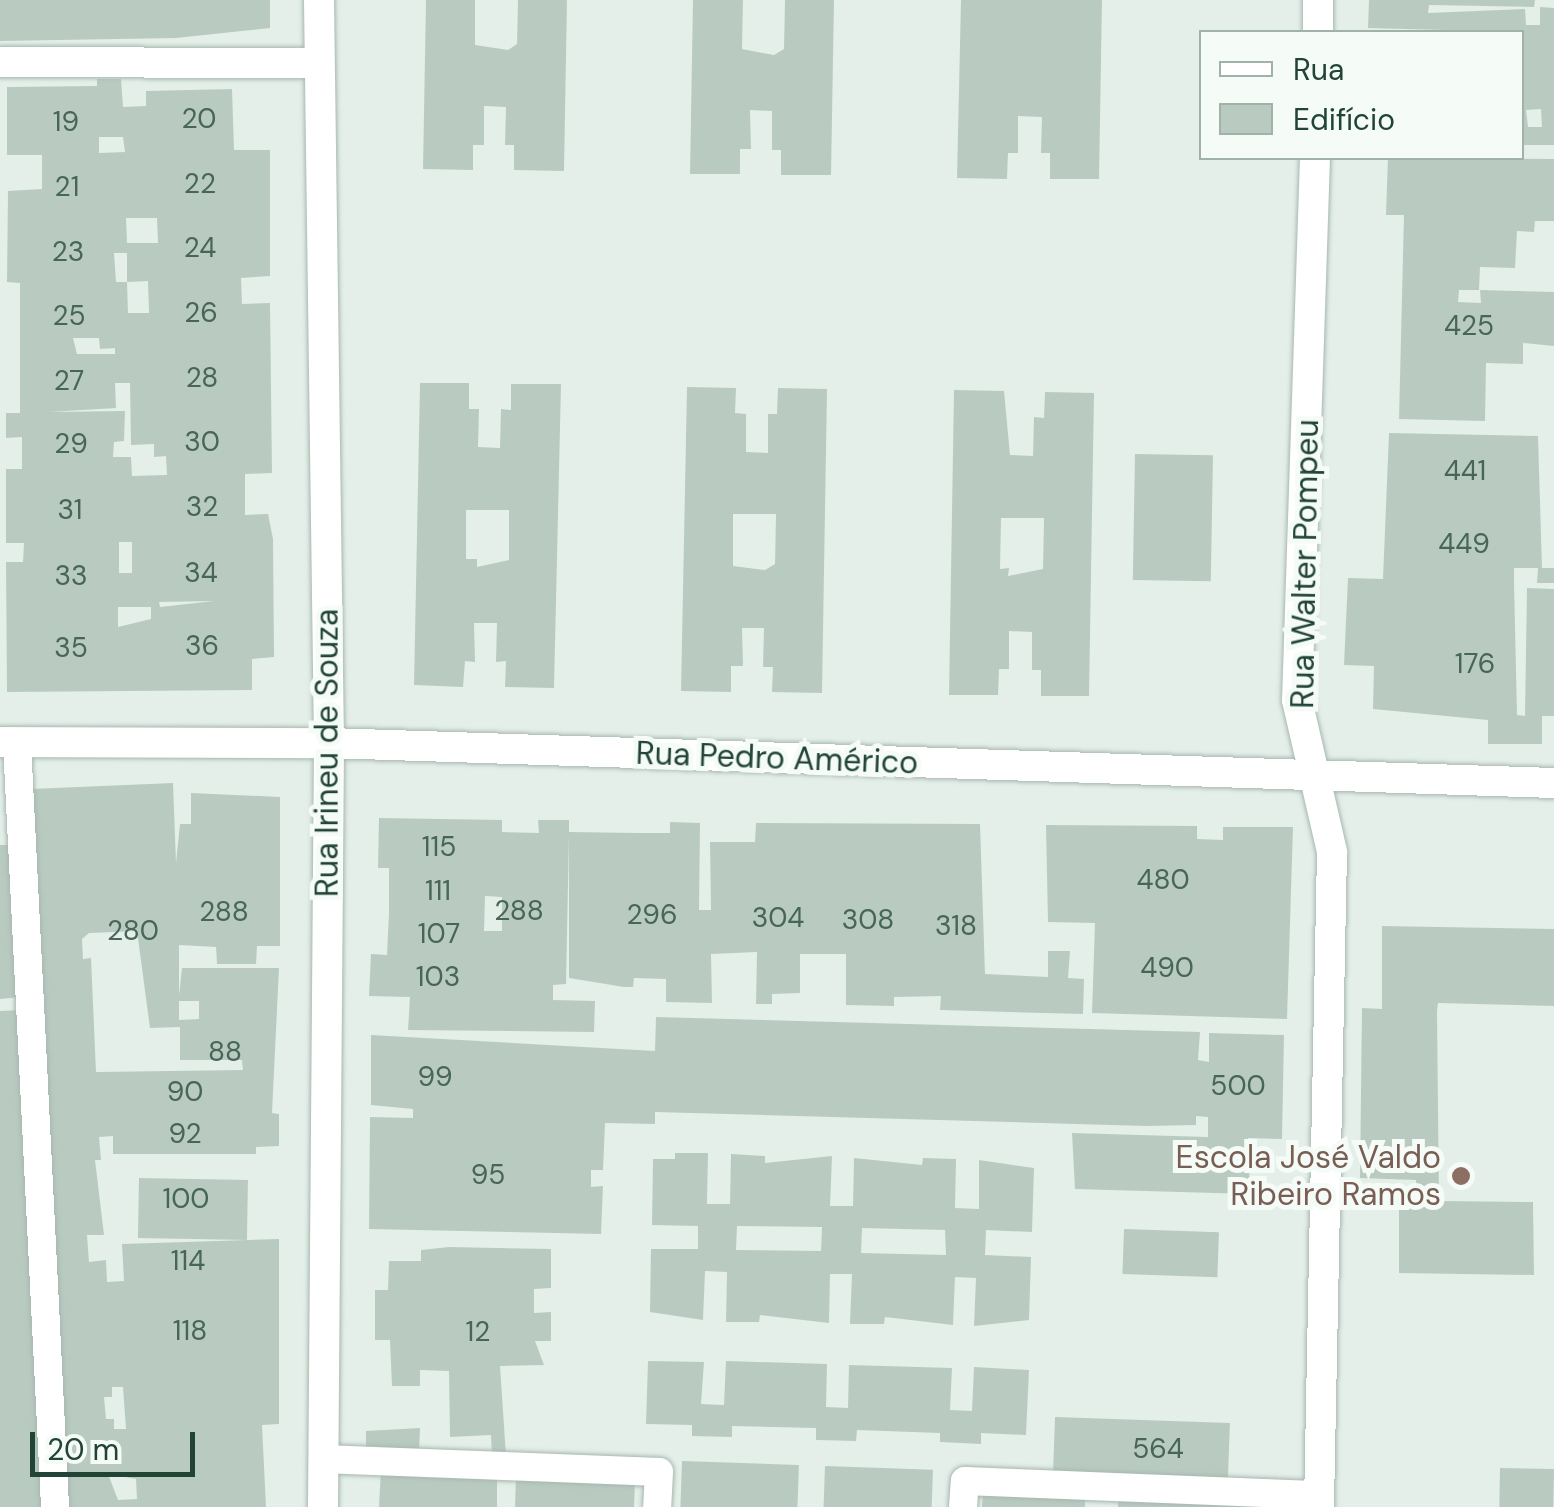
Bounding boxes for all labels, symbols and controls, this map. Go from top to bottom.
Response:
legend [1199,30,1524,160]
text: Rua [1293,50,1344,89]
text: Edifício [1293,100,1395,139]
house number: 20 [182,102,216,136]
house number: 19 [53,105,79,139]
house number: 22 [184,167,216,201]
house number: 21 [55,170,79,204]
house number: 24 [184,231,216,265]
house number: 23 [52,235,84,269]
house number: 26 [184,296,218,330]
house number: 25 [52,299,86,333]
house number: 425 [1444,309,1494,343]
house number: 28 [186,361,218,395]
house number: 27 [54,364,84,398]
street label: Rua Walter Pompeu [1283,419,1327,709]
house number: 30 [184,425,220,459]
house number: 29 [54,427,88,461]
house number: 441 [1444,454,1486,488]
house number: 32 [186,490,218,524]
house number: 31 [58,493,82,527]
house number: 449 [1438,527,1490,561]
house number: 34 [184,556,218,590]
house number: 33 [54,559,88,593]
street label: Rua Irineu de Souza [308,609,346,897]
house number: 36 [185,629,219,663]
house number: 35 [54,631,88,665]
house number: 176 [1455,647,1495,681]
street label: Rua Pedro Américo [635,734,919,782]
house number: 115 [422,830,456,864]
house number: 480 [1136,863,1190,897]
house number: 111 [425,874,451,908]
house number: 288 [494,894,544,928]
house number: 288 [199,895,249,929]
house number: 296 [626,898,678,932]
house number: 304 [752,901,804,935]
house number: 308 [842,903,894,937]
house number: 318 [935,909,977,943]
house number: 280 [107,914,159,948]
house number: 107 [418,917,460,951]
house number: 490 [1140,951,1194,985]
house number: 103 [416,960,460,994]
house number: 88 [208,1035,242,1069]
house number: 99 [417,1060,453,1094]
house number: 500 [1210,1069,1266,1103]
house number: 90 [167,1075,203,1109]
house number: 92 [168,1117,202,1151]
place label: Escola José Valdo Ribeiro Ramos [1176,1139,1441,1214]
house number: 95 [471,1158,505,1192]
marker: Escola José Valdo Ribeiro Ramos [1450,1165,1472,1187]
house number: 100 [162,1182,210,1216]
house number: 114 [171,1244,205,1278]
house number: 118 [173,1314,207,1348]
house number: 12 [466,1315,490,1349]
scale bar [35,1412,200,1474]
text: 20 m [47,1430,119,1469]
house number: 564 [1132,1432,1184,1466]

